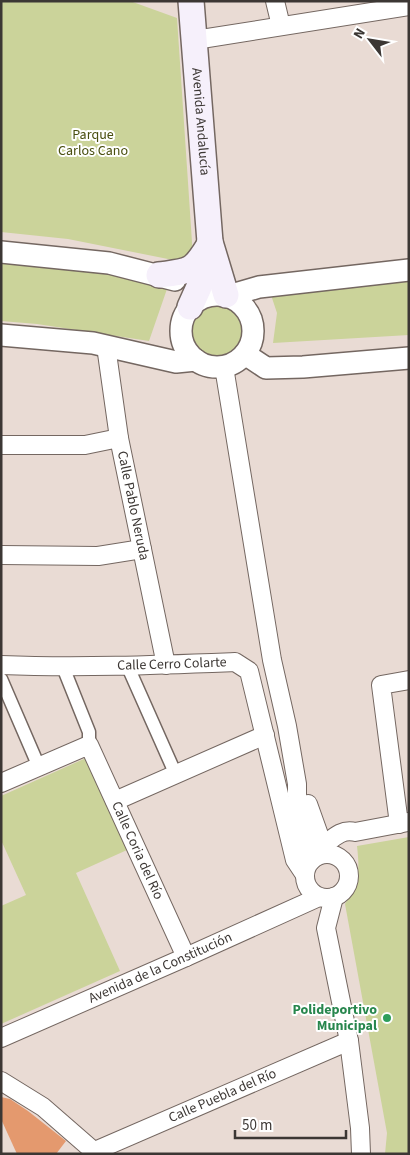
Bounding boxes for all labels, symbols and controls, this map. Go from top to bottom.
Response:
north arrow [345,15,395,65]
text: N [349,25,371,43]
street label: Avenida Andalucía [186,67,215,176]
park label: Parque Carlos Cano [58,125,128,161]
street label: Calle Pablo Neruda [112,449,154,562]
street label: Calle Cerro Colarte [117,652,227,676]
street label: Calle Coria del Río [106,798,168,903]
street label: Avenida de la Constitución [85,927,235,1009]
place label: Polideportivo Municipal [292,1000,377,1036]
marker: Polideportivo Municipal [381,1012,393,1024]
street label: Calle Puebla del Río [165,1064,280,1128]
scale bar [235,1108,346,1140]
text: 50 m [242,1115,272,1136]

